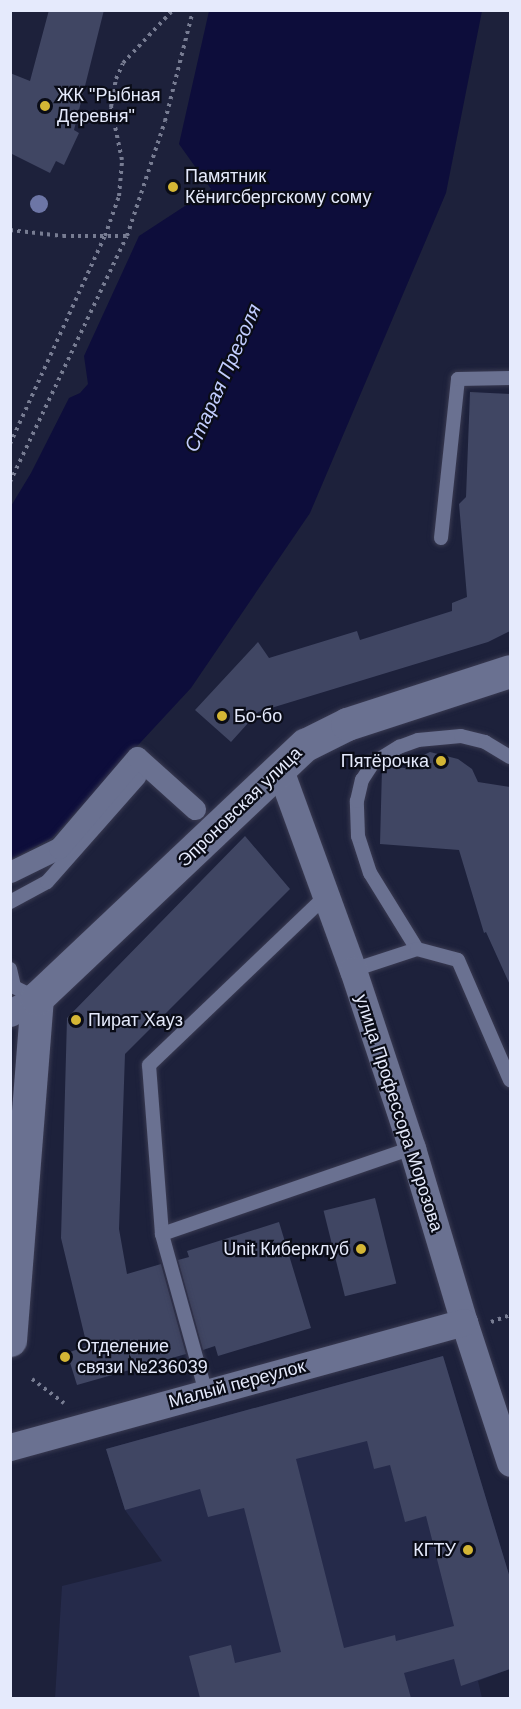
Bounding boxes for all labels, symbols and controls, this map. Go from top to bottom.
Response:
place label: ЖК "Рыбная Деревня" [57,85,160,128]
marker: ЖК "Рыбная Деревня" [38,99,52,113]
place label: Памятник Кёнигсбергскому сому [185,166,371,208]
marker: Памятник Кёнигсбергскому сому [166,180,180,194]
water label: Старая Преголя [180,300,266,456]
place label: Бо-бо [234,705,282,727]
marker: Бо-бо [215,709,229,723]
street label: Эпроновская улица [174,742,306,872]
place label: Пятёрочка [341,750,429,772]
marker: Пятёрочка [434,754,448,768]
street label: улица Профессора Морозова [350,992,448,1234]
place label: Пират Хауз [88,1009,183,1031]
marker: Пират Хауз [69,1013,83,1027]
place label: Unit Киберклуб [223,1238,349,1260]
marker: Unit Киберклуб [354,1242,368,1256]
place label: Отделение связи №236039 [77,1336,208,1378]
marker: Отделение связи №236039 [58,1350,72,1364]
street label: Малый переулок [166,1355,308,1413]
place label: КГТУ [413,1539,456,1561]
marker: КГТУ [461,1543,475,1557]

